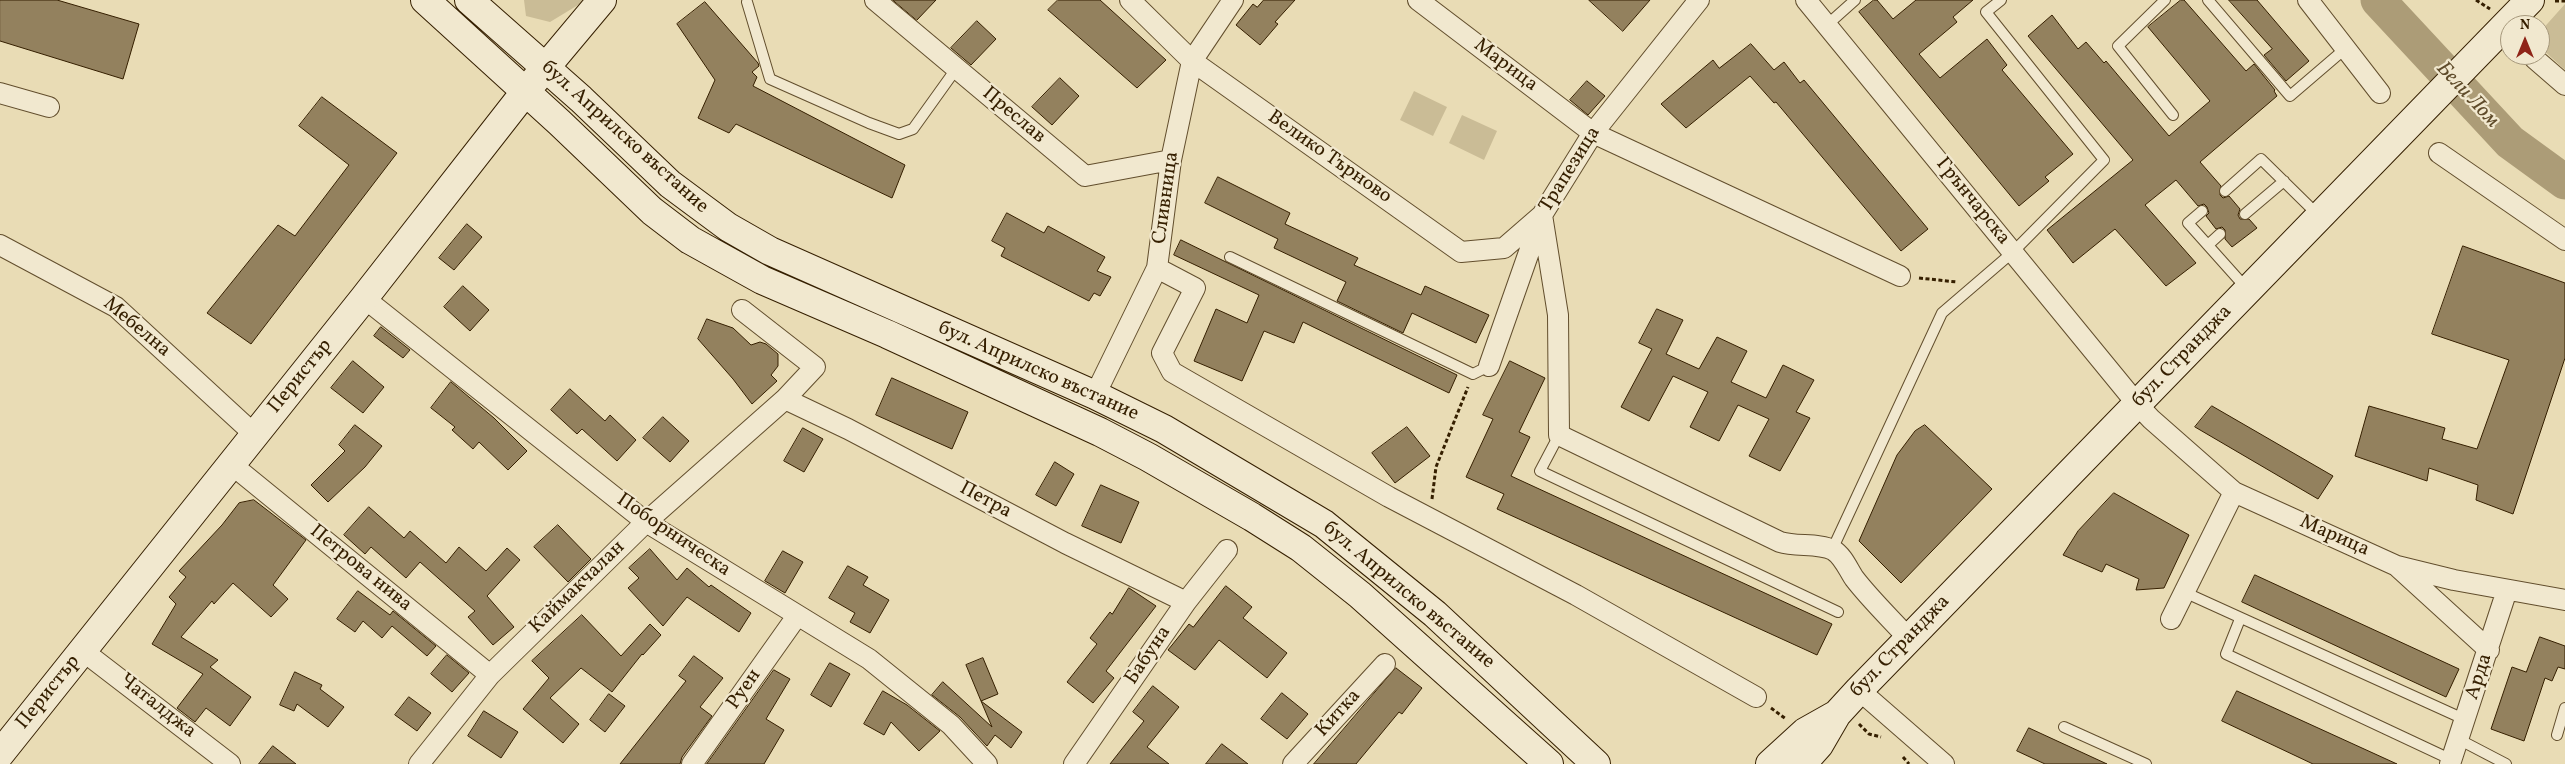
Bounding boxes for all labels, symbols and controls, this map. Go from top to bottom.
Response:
north arrow [2500,15,2550,65]
text: N [2520,16,2530,35]
street label: Марица [1468,34,1542,98]
street label: бул. Априлско въстание [535,56,713,220]
water label: Бели Лом [2430,58,2504,134]
street label: Преслав [976,82,1050,150]
street label: Велико Търново [1262,106,1396,210]
street label: Трапезица [1535,123,1607,217]
street label: Сливница [1149,150,1185,246]
street label: Грънчарска [1930,154,2014,250]
street label: Мебелна [97,293,175,363]
street label: бул. Странджа [2128,301,2238,413]
street label: бул. Априлско въстание [934,317,1142,427]
street label: Перистър [264,335,338,419]
street label: Петра [955,477,1015,525]
street label: Поборническа [611,489,735,583]
street label: Марица [2295,511,2373,563]
street label: бул. Априлско въстание [1317,517,1499,675]
street label: Петрова нива [304,520,416,618]
street label: Каймакчалан [525,536,631,640]
street label: бул. Странджа [1846,591,1956,703]
street label: Бабуна [1121,622,1177,690]
street label: Перистър [12,651,86,735]
street label: Арда [2461,651,2499,703]
street label: Руен [723,665,767,715]
street label: Чаталджа [114,669,200,745]
street label: Китка [1311,685,1367,743]

